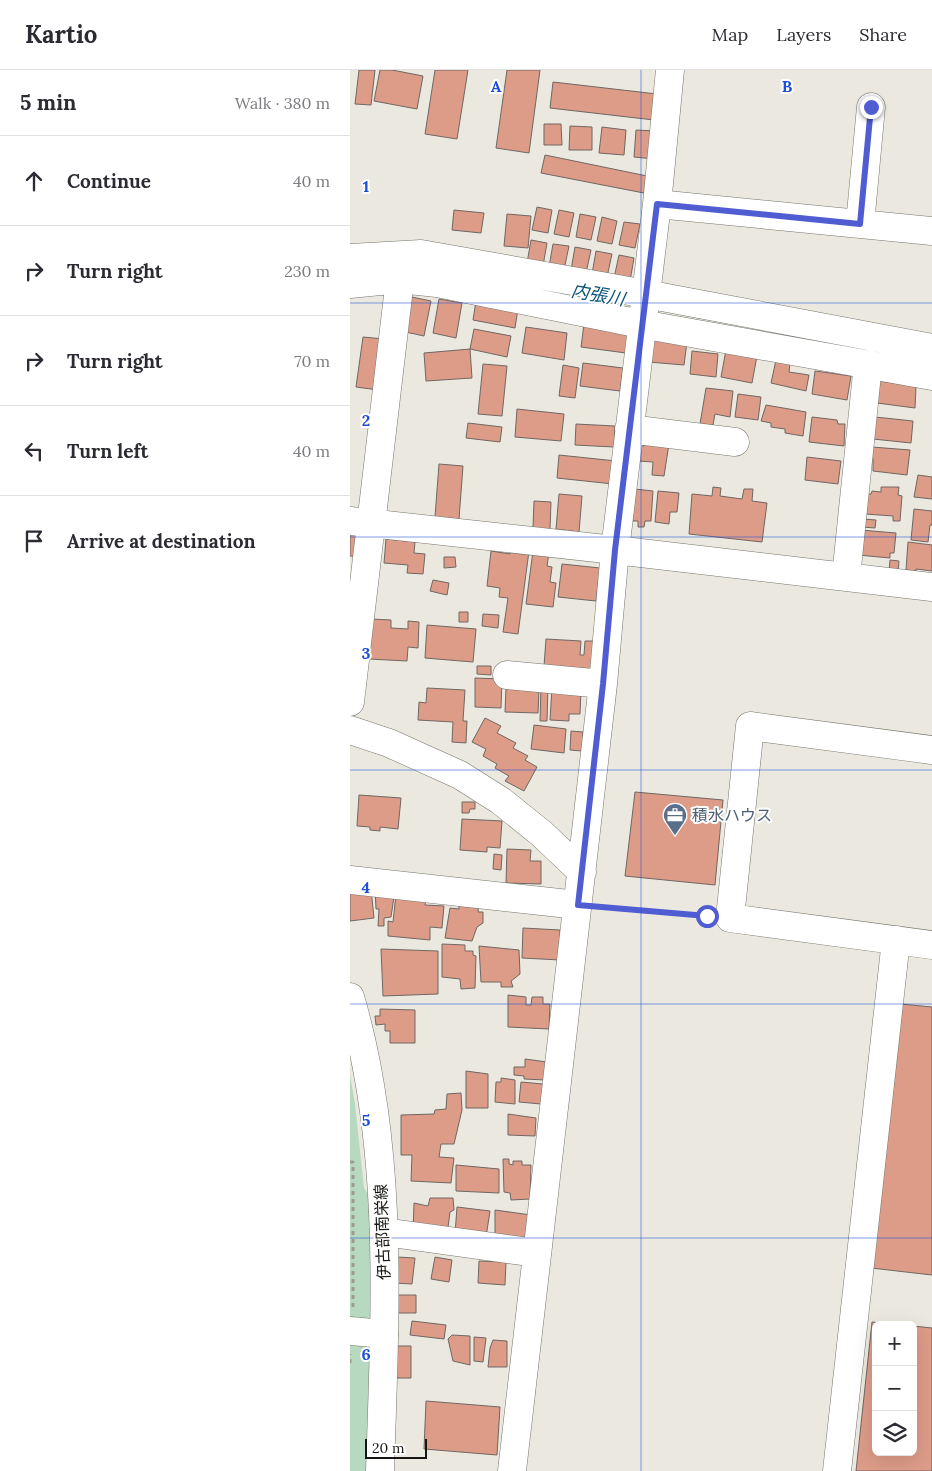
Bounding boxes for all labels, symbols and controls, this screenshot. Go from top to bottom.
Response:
text: Kartio [25,19,97,50]
text: Map [712,23,748,46]
text: Layers [776,23,831,46]
text: Share [859,23,907,46]
text: A [491,76,502,96]
text: B [782,76,793,96]
text: 5 min [20,89,76,116]
text: Walk · 380 m [235,93,330,113]
route end [860,96,883,119]
icon: ahead [20,167,48,195]
text: Continue [67,169,151,193]
text: 40 m [293,171,330,191]
text: 1 [363,176,369,196]
icon: right [20,257,48,285]
text: Turn right [67,259,163,283]
text: 230 m [284,261,330,281]
water label: 内張川 [570,278,629,311]
icon: right [20,347,48,375]
text: Turn right [67,349,163,373]
text: 70 m [294,351,330,371]
text: 2 [362,410,370,430]
icon: left [20,437,48,465]
text: Turn left [67,439,148,463]
text: 40 m [293,441,330,461]
icon: arrive [20,527,48,555]
text: Arrive at destination [67,529,256,553]
text: 3 [362,643,371,663]
office icon: 積水ハウス [662,802,688,836]
place label: 積水ハウス [692,805,772,825]
text: 4 [362,877,371,897]
route start [696,905,719,928]
text: 5 [362,1110,371,1130]
street label: 伊古部南栄線 [370,1184,394,1280]
map controls [872,1321,917,1456]
button: + [872,1321,917,1366]
text: 6 [361,1344,371,1364]
button: − [872,1366,917,1411]
button: layers [872,1411,917,1456]
scale bar [365,1436,428,1459]
text: 20 m [372,1439,404,1457]

